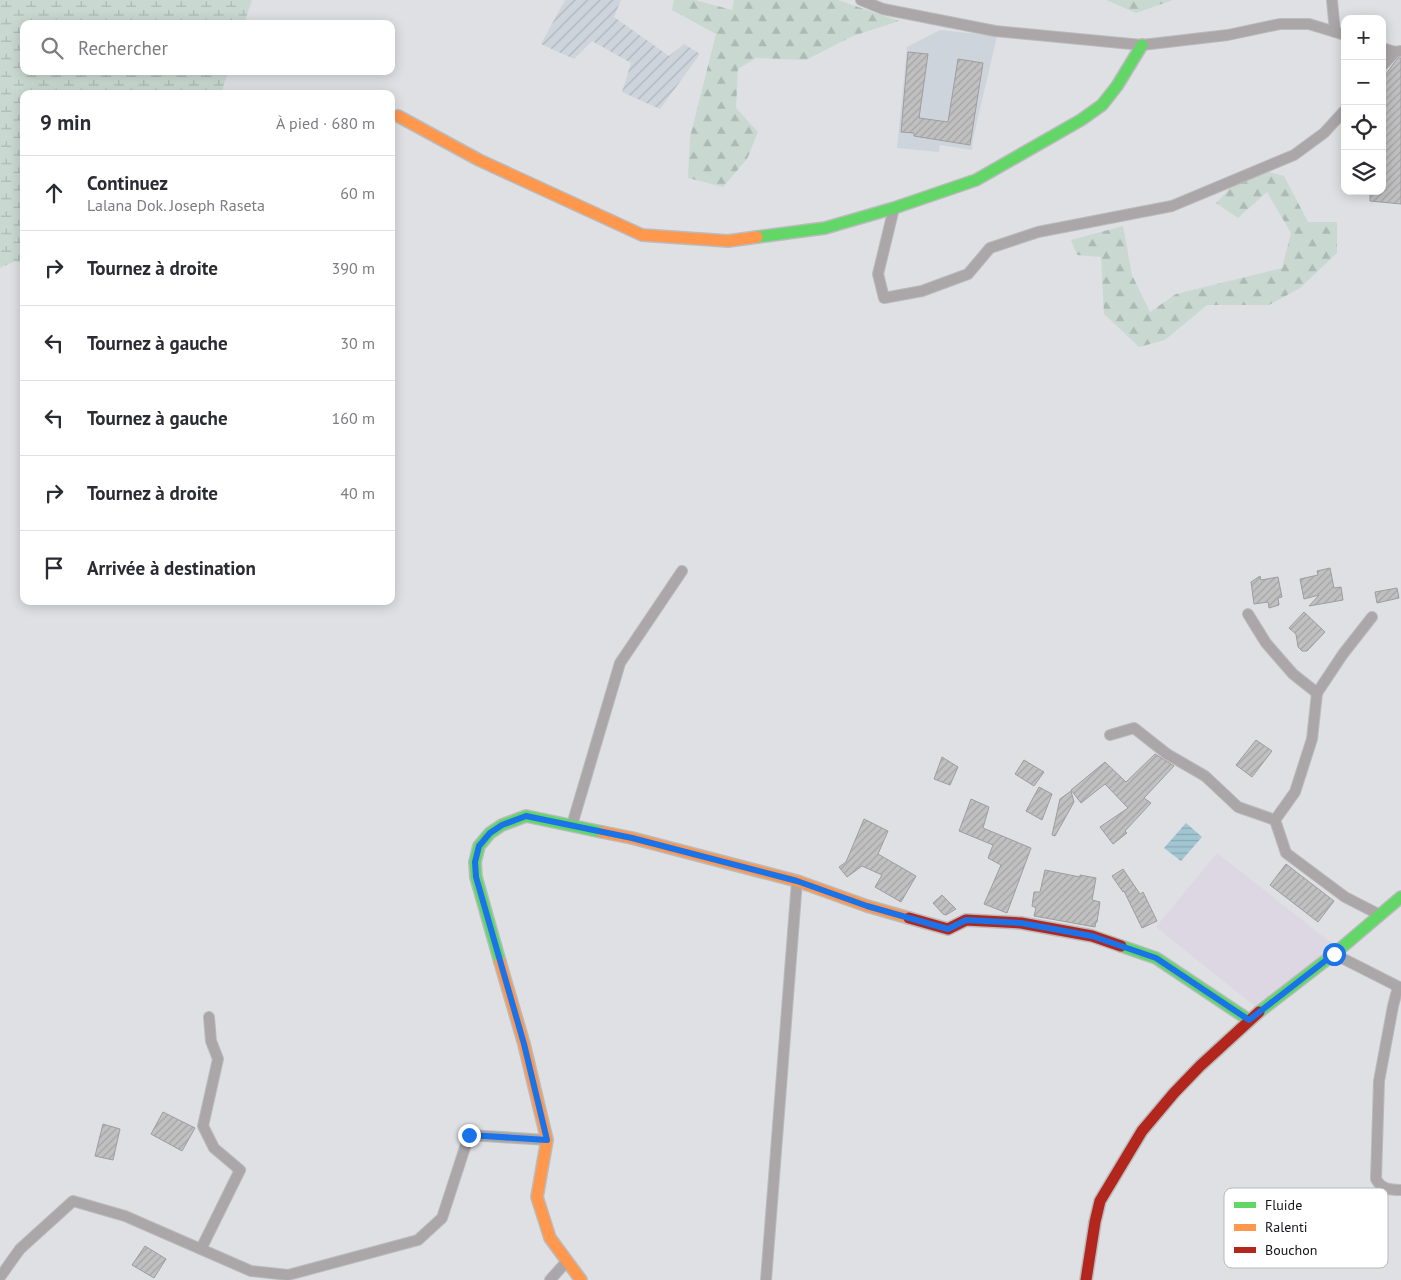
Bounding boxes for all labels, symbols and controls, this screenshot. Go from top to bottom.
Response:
map controls [1341,15,1386,195]
button: + [1341,15,1386,60]
search box [20,20,395,75]
icon: search [38,34,66,62]
text: Rechercher [78,36,168,60]
button: − [1341,60,1386,105]
button: locate [1341,105,1386,150]
text: 9 min [40,109,91,136]
text: À pied · 680 m [276,113,375,133]
button: layers [1341,150,1386,195]
text: Continuez [87,171,168,195]
icon: ahead [40,179,68,207]
text: 60 m [340,183,375,203]
text: Lalana Dok. Joseph Raseta [87,195,265,215]
icon: right [40,254,68,282]
text: Tournez à droite [87,256,218,280]
text: 390 m [332,258,375,278]
icon: left [40,329,68,357]
text: Tournez à gauche [87,331,228,355]
text: 30 m [340,333,375,353]
icon: left [40,404,68,432]
text: Tournez à gauche [87,406,228,430]
text: 160 m [332,408,375,428]
icon: right [40,479,68,507]
text: Tournez à droite [87,481,218,505]
text: 40 m [340,483,375,503]
icon: arrive [40,554,68,582]
text: Arrivée à destination [87,556,256,580]
route start [1323,943,1346,966]
route end [458,1124,481,1147]
legend [1224,1188,1388,1268]
text: Fluide [1265,1196,1302,1214]
text: Ralenti [1265,1218,1308,1236]
text: Bouchon [1265,1241,1317,1259]

